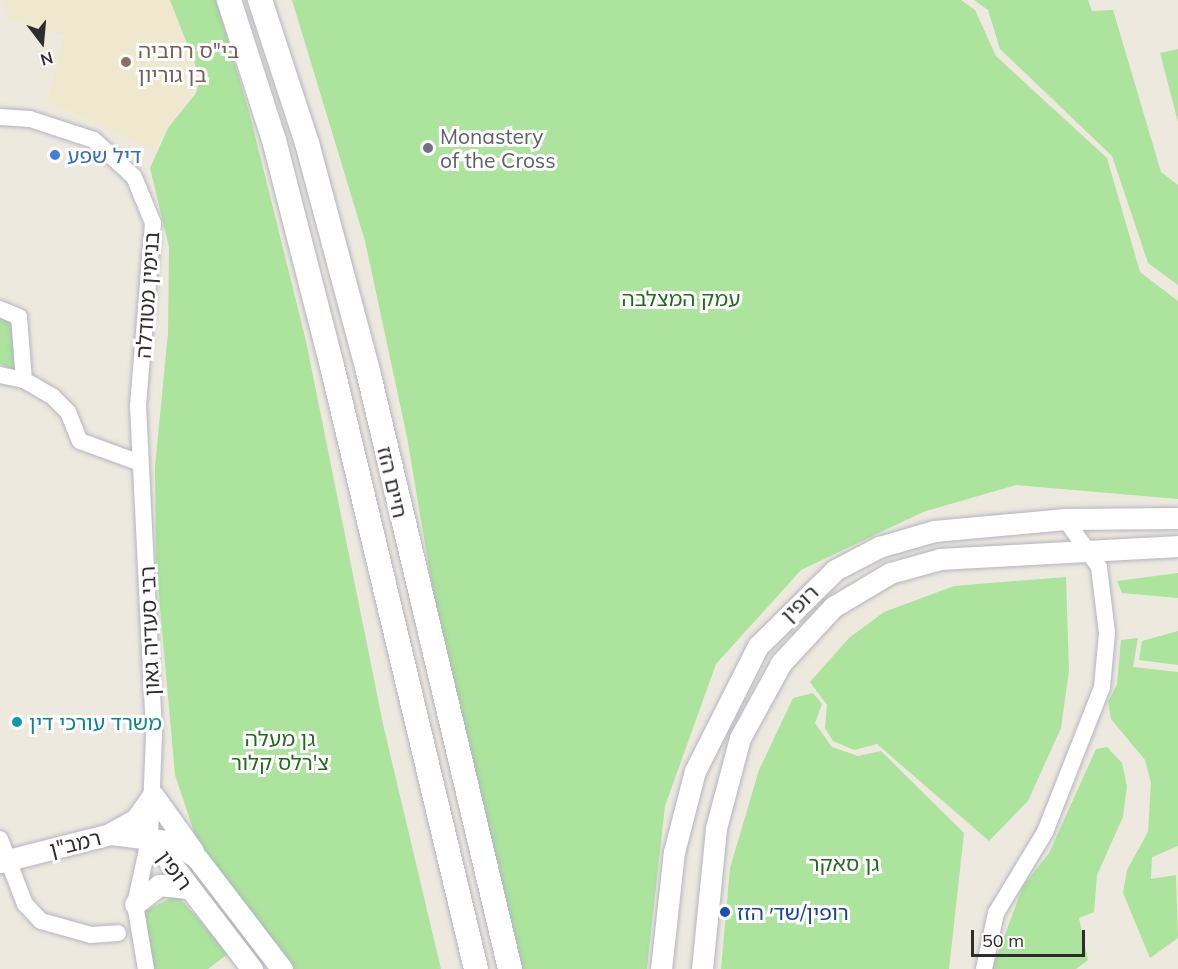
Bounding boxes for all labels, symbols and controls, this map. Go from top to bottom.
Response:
north arrow [12,12,72,72]
place label: בי"ס רחביה בן גוריון [138,37,239,87]
text: N [38,48,56,71]
marker: בי"ס רחביה בן גוריון [119,55,133,69]
place label: Monastery of the Cross [440,123,556,173]
marker: Monastery of the Cross [421,141,435,155]
place label: דיל שפע [67,142,141,168]
marker: דיל שפע [48,148,62,162]
street label: בנימין מטודלה [130,231,164,359]
park label: עמק המצלבה [622,285,740,311]
street label: חיים הזז [373,444,413,520]
street label: רבי סעדיה גאון [134,566,164,696]
street label: רופין [775,579,823,627]
place label: משרד עורכי דין [29,709,162,735]
marker: משרד עורכי דין [10,715,24,729]
park label: גן מעלה צ'רלס קלור [231,725,329,775]
street label: רמב"ן [47,825,103,861]
street label: רופין [152,845,198,895]
park label: גן סאקר [809,850,879,876]
place label: רופין/שד׳ הזז [737,899,849,925]
marker: רופין/שד׳ הזז [718,905,732,919]
scale bar [974,918,1088,956]
text: 50 m [982,929,1024,952]

